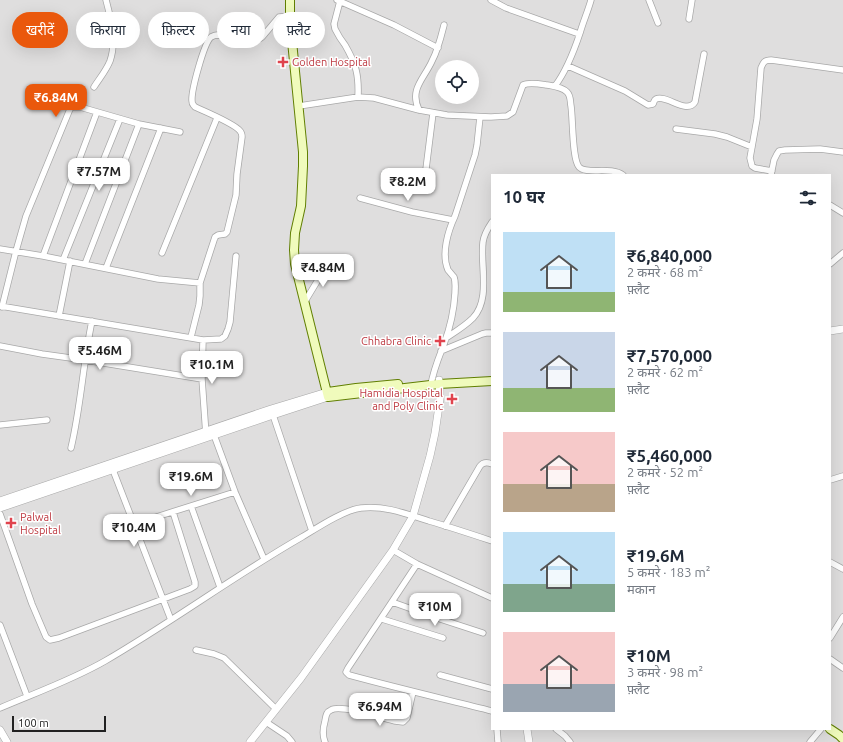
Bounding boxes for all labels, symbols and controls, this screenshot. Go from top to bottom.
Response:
chip: खरीदें [12,12,68,48]
chip: किराया [76,12,140,48]
chip: फ़िल्टर [148,12,209,48]
chip: नया [217,12,265,48]
chip: फ़्लैट [273,12,325,48]
marker: Golden Hospital [277,56,289,68]
place label: Golden Hospital [292,56,371,68]
map controls [435,60,479,104]
button: locate [435,60,479,104]
pin: ₹6.84M [23,84,89,118]
text: ₹6.84M [34,90,78,104]
pin: ₹7.57M [66,158,132,192]
text: ₹7.57M [77,164,121,178]
pin: ₹8.2M [380,168,436,202]
text: ₹8.2M [390,174,426,188]
text: 10 घर [503,187,545,206]
icon: filters [797,187,819,209]
text: ₹6,840,000 [627,246,712,265]
icon: home [535,248,583,296]
pin: ₹4.84M [290,254,356,288]
text: ₹4.84M [301,260,345,274]
text: 2 कमरे · 68 m² [627,265,703,279]
text: फ़्लैट [627,282,650,296]
place label: Chhabra Clinic [361,335,431,347]
marker: Chhabra Clinic [434,335,446,347]
pin: ₹5.46M [67,337,133,371]
text: ₹5.46M [78,343,122,357]
text: ₹7,570,000 [627,346,712,365]
icon: home [535,348,583,396]
pin: ₹10.1M [179,351,245,385]
text: ₹10.1M [190,357,234,371]
text: 2 कमरे · 62 m² [627,365,703,379]
text: फ़्लैट [627,382,650,396]
place label: Hamidia Hospital and Poly Clinic [359,387,443,412]
marker: Hamidia Hospital and Poly Clinic [446,393,458,405]
text: ₹5,460,000 [627,446,712,465]
icon: home [535,448,583,496]
pin: ₹19.6M [158,463,224,497]
text: 2 कमरे · 52 m² [627,465,703,479]
text: ₹19.6M [169,469,213,483]
text: फ़्लैट [627,482,650,496]
place label: Palwal Hospital [20,511,61,536]
pin: ₹10.4M [101,514,167,548]
marker: Palwal Hospital [5,517,17,529]
text: ₹10.4M [112,520,156,534]
text: ₹19.6M [627,546,685,565]
icon: home [535,548,583,596]
text: 5 कमरे · 183 m² [627,565,710,579]
text: मकान [627,582,655,596]
pin: ₹10M [411,593,459,627]
text: ₹10M [418,599,452,613]
text: ₹10M [627,646,671,665]
icon: home [535,648,583,696]
text: 3 कमरे · 98 m² [627,665,703,679]
text: फ़्लैट [627,682,650,696]
pin: ₹6.94M [347,693,413,727]
text: ₹6.94M [358,699,402,713]
scale bar [12,714,106,733]
text: 100 m [18,717,49,729]

